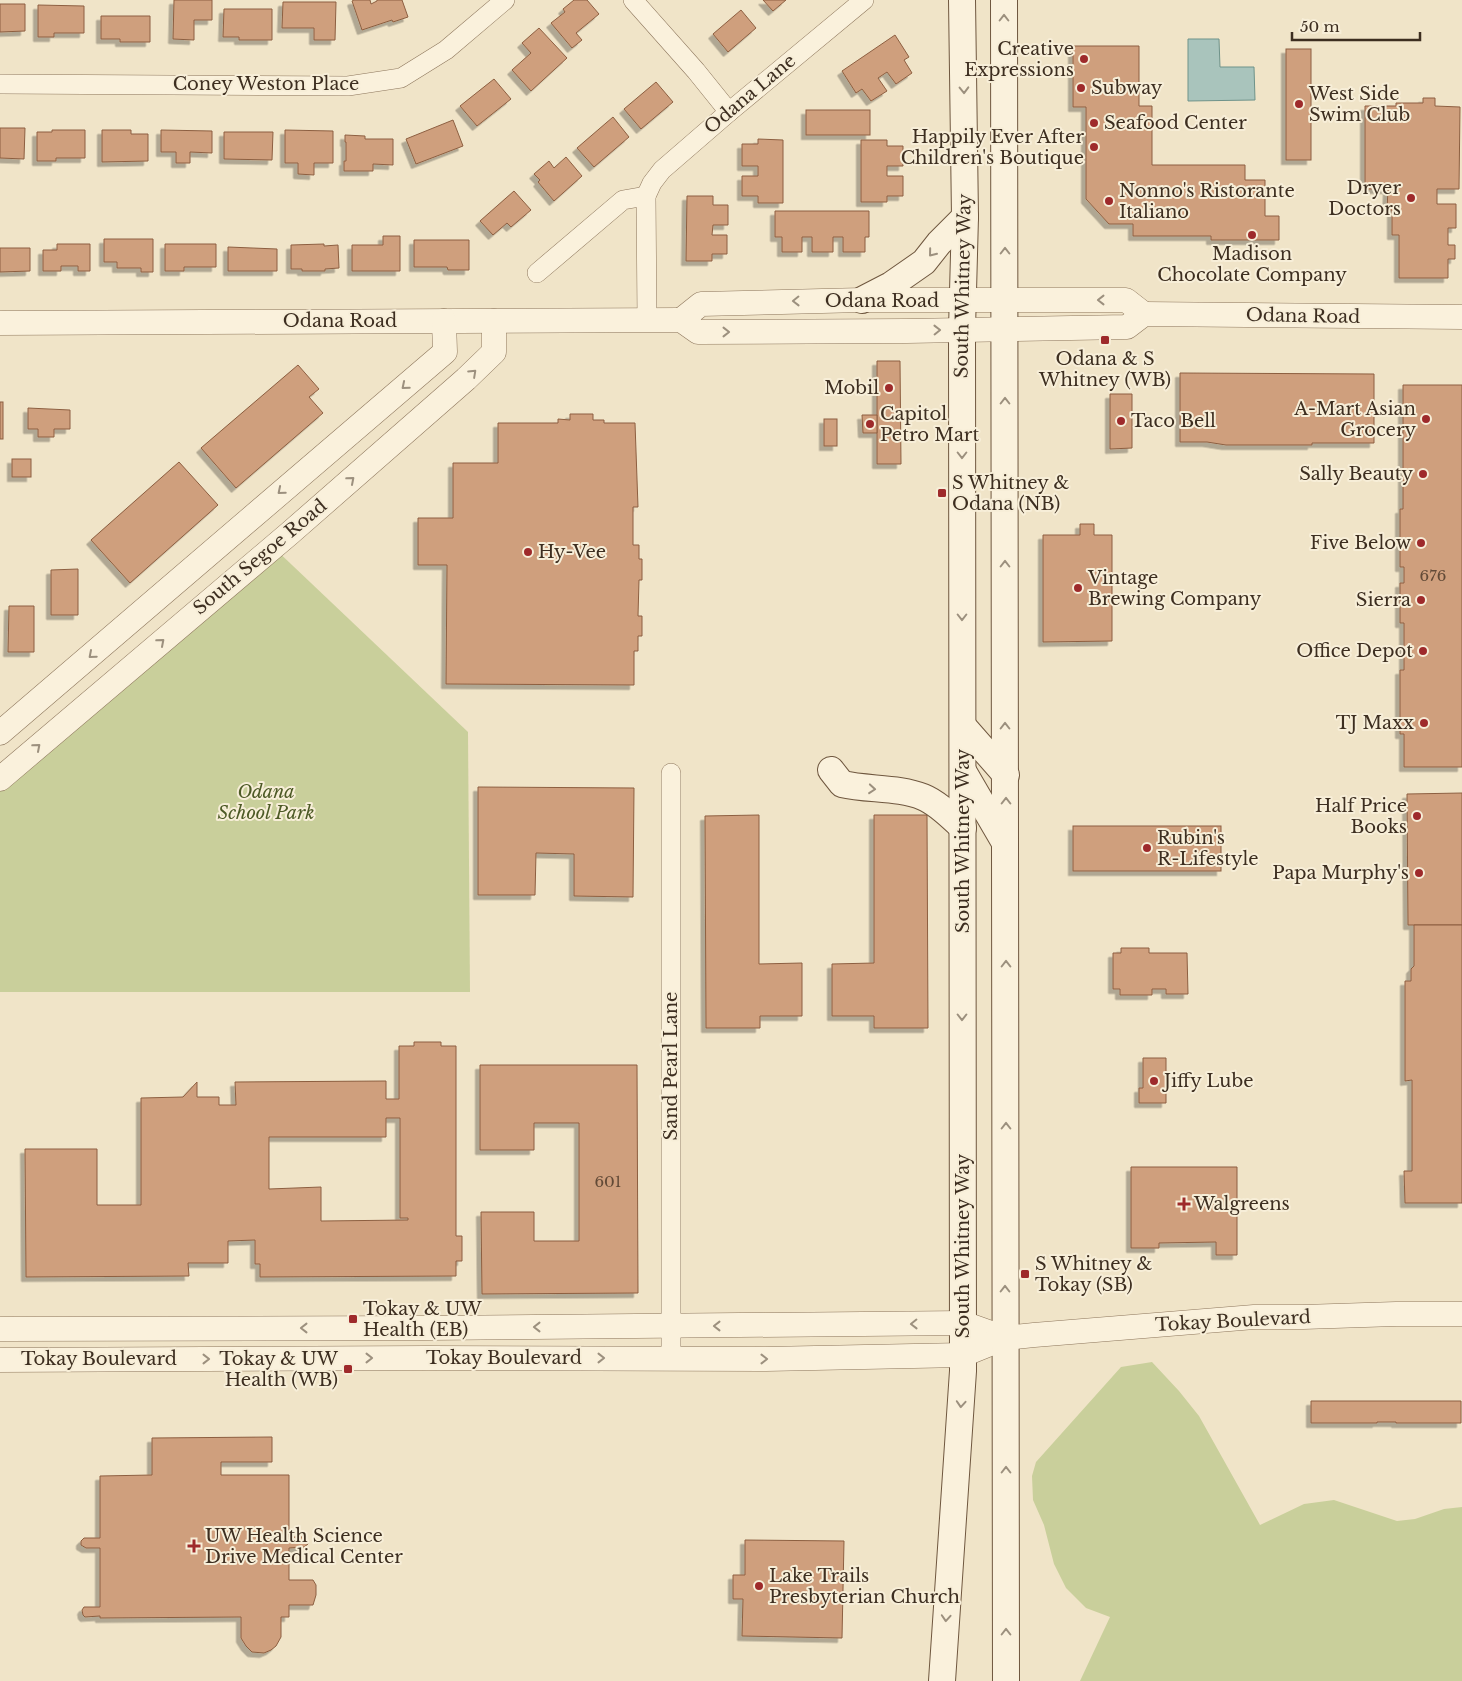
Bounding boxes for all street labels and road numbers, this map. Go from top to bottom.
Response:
street label: Odana Lane [700,49,800,139]
street label: Coney Weston Place [173,73,359,95]
street label: South Whitney Way [950,193,976,378]
street label: Odana Road [825,290,939,312]
street label: Odana Road [1246,304,1360,328]
street label: Odana Road [283,310,397,332]
street label: South Segoe Road [189,495,331,619]
street label: South Whitney Way [952,748,974,933]
street label: Sand Pearl Lane [660,992,682,1140]
street label: South Whitney Way [952,1153,974,1338]
street label: Tokay Boulevard [1155,1306,1311,1336]
street label: Tokay Boulevard [426,1347,582,1369]
street label: Tokay Boulevard [21,1348,177,1370]

